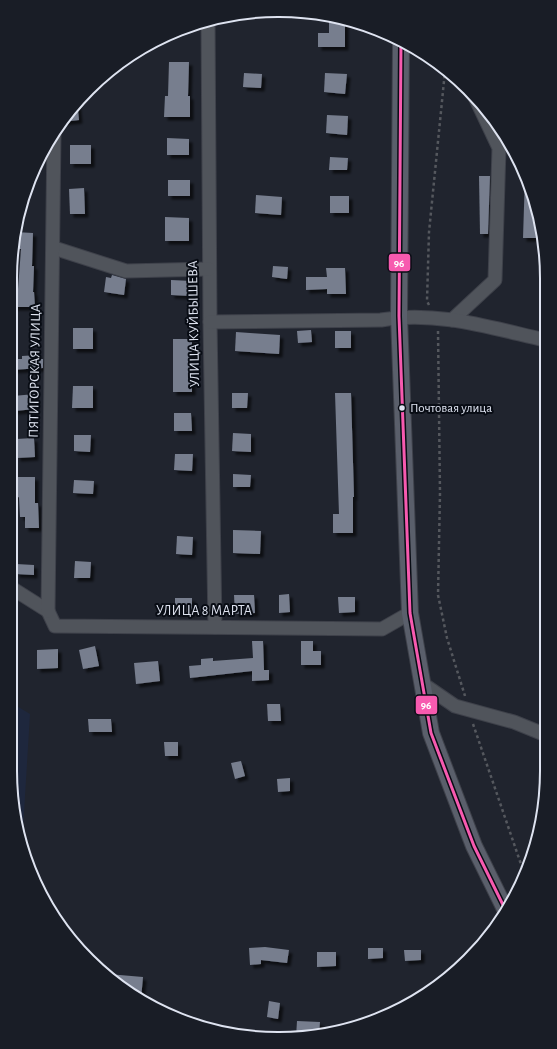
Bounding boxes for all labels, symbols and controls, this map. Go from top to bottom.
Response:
line badge: 96 [388,253,411,272]
text: 96 [394,258,404,269]
street label: УЛИЦА КУЙБЫШЕВА [185,260,202,388]
street label: ПЯТИГОРСКАЯ УЛИЦА [27,304,43,438]
place label: Почтовая улица [410,402,492,415]
marker: Почтовая улица [397,403,407,413]
street label: УЛИЦА 8 МАРТА [156,604,252,618]
line badge: 96 [415,695,438,715]
text: 96 [421,700,431,711]

